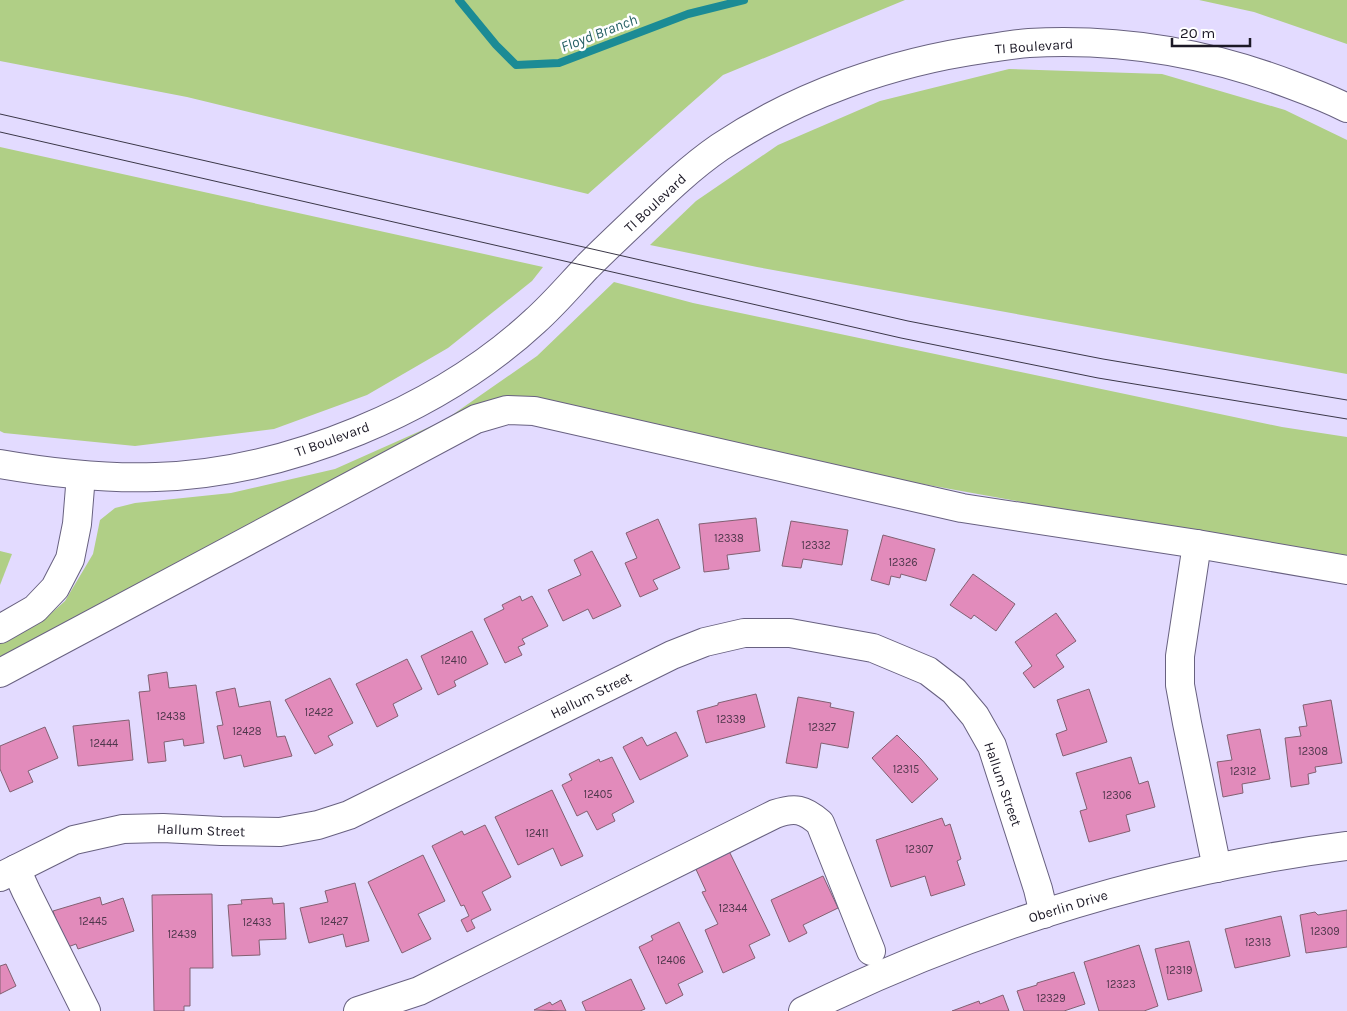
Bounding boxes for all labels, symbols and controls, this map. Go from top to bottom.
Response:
water label: Floyd Branch [558,10,640,56]
scale bar [1172,15,1250,47]
text: 20 m [1180,24,1215,42]
street label: TI Boulevard [994,35,1074,58]
street label: TI Boulevard [621,170,690,236]
street label: TI Boulevard [292,418,372,461]
house number: 12338 [714,532,744,545]
house number: 12332 [801,539,831,552]
house number: 12326 [888,556,918,569]
house number: 12410 [441,654,467,667]
street label: Hallum Street [548,668,635,722]
house number: 12422 [305,706,333,719]
house number: 12438 [156,710,186,723]
house number: 12339 [716,713,746,726]
house number: 12327 [808,721,836,734]
house number: 12428 [232,725,262,738]
house number: 12444 [90,737,118,750]
street label: Hallum Street [980,740,1025,829]
house number: 12308 [1298,745,1328,758]
house number: 12315 [893,763,919,776]
house number: 12312 [1230,765,1256,778]
house number: 12405 [584,788,612,801]
house number: 12306 [1102,789,1132,802]
street label: Hallum Street [157,820,245,841]
house number: 12411 [525,827,549,840]
house number: 12307 [905,843,933,856]
street label: Oberlin Drive [1026,886,1110,927]
house number: 12344 [719,902,747,915]
house number: 12445 [79,915,107,928]
house number: 12427 [320,915,348,928]
house number: 12433 [242,916,272,929]
house number: 12309 [1310,925,1340,938]
house number: 12439 [167,928,197,941]
house number: 12313 [1245,936,1271,949]
house number: 12406 [657,954,685,967]
house number: 12319 [1166,964,1192,977]
house number: 12323 [1106,978,1136,991]
house number: 12329 [1036,992,1066,1005]

